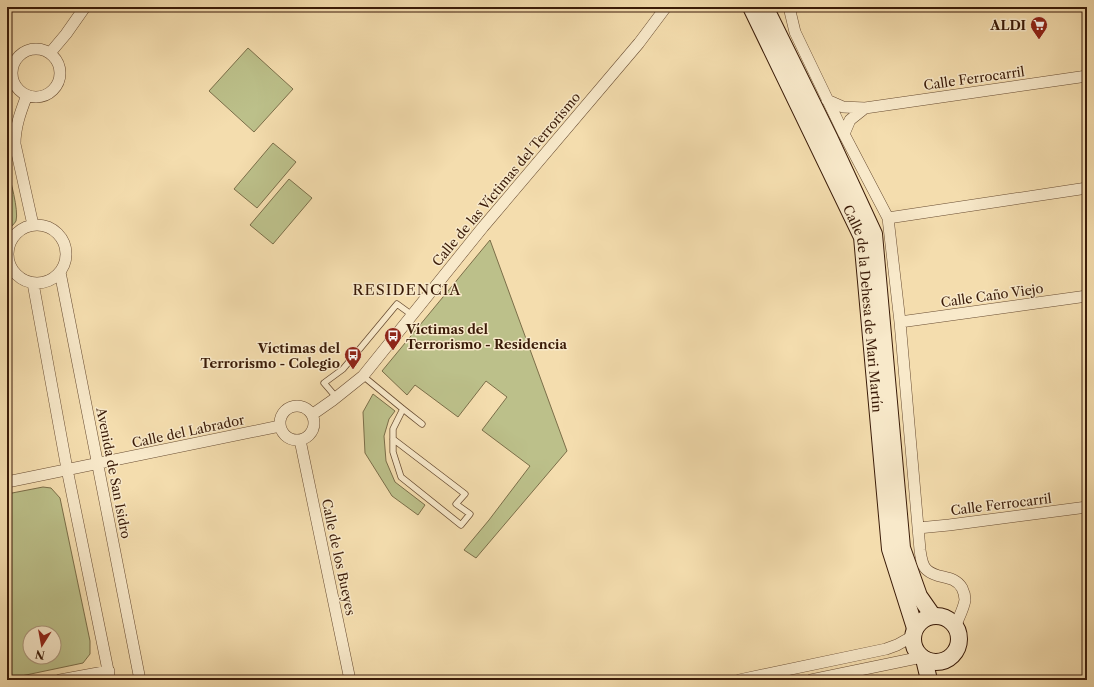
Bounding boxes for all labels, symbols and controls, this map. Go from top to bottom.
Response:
supermarket icon: ALDI [1029,15,1049,40]
place label: ALDI [989,17,1026,33]
street label: Calle Ferrocarril [923,63,1026,93]
street label: Calle de las Víctimas del Terrorismo [429,89,583,269]
street label: Calle de la Dehesa de Mari Martín [840,202,886,413]
district label: RESIDENCIA [353,280,461,299]
street label: Calle Caño Viejo [940,280,1044,310]
place label: Víctimas del Terrorismo - Residencia [405,321,567,352]
bus stop icon: Víctimas del Terrorismo - Residencia [383,326,403,351]
place label: Víctimas del Terrorismo - Colegio [201,340,340,371]
bus stop icon: Víctimas del Terrorismo - Colegio [343,345,363,370]
street label: Avenida de San Isidro [93,405,135,540]
street label: Calle del Labrador [130,411,246,451]
street label: Calle Ferrocarril [950,490,1053,518]
street label: Calle de los Bueyes [319,497,359,617]
north arrow [22,625,62,665]
text: N [34,647,46,663]

